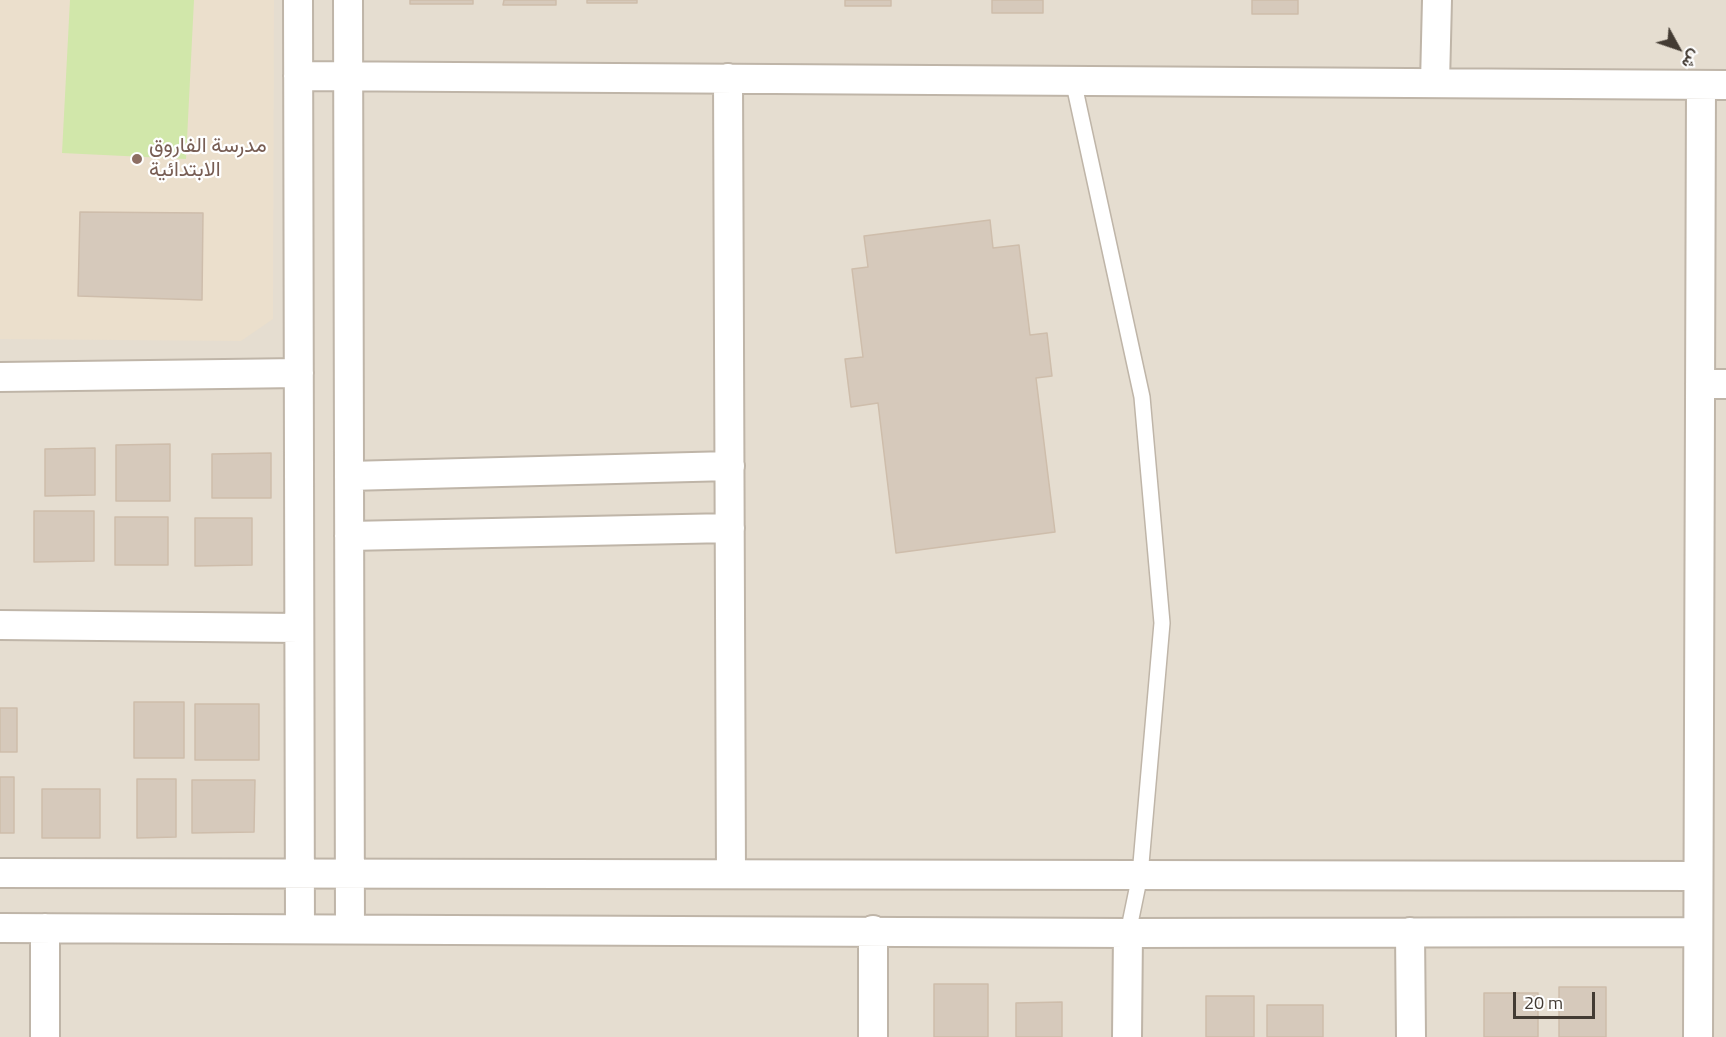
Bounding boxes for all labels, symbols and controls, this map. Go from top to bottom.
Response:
north arrow [1648,18,1708,78]
text: ش [1676,44,1707,75]
place label: مدرسة الفاروق الابتدائية [149,134,267,184]
marker: مدرسة الفاروق الابتدائية [130,152,144,166]
scale bar [1516,980,1598,1018]
text: 20 m [1524,989,1563,1016]

